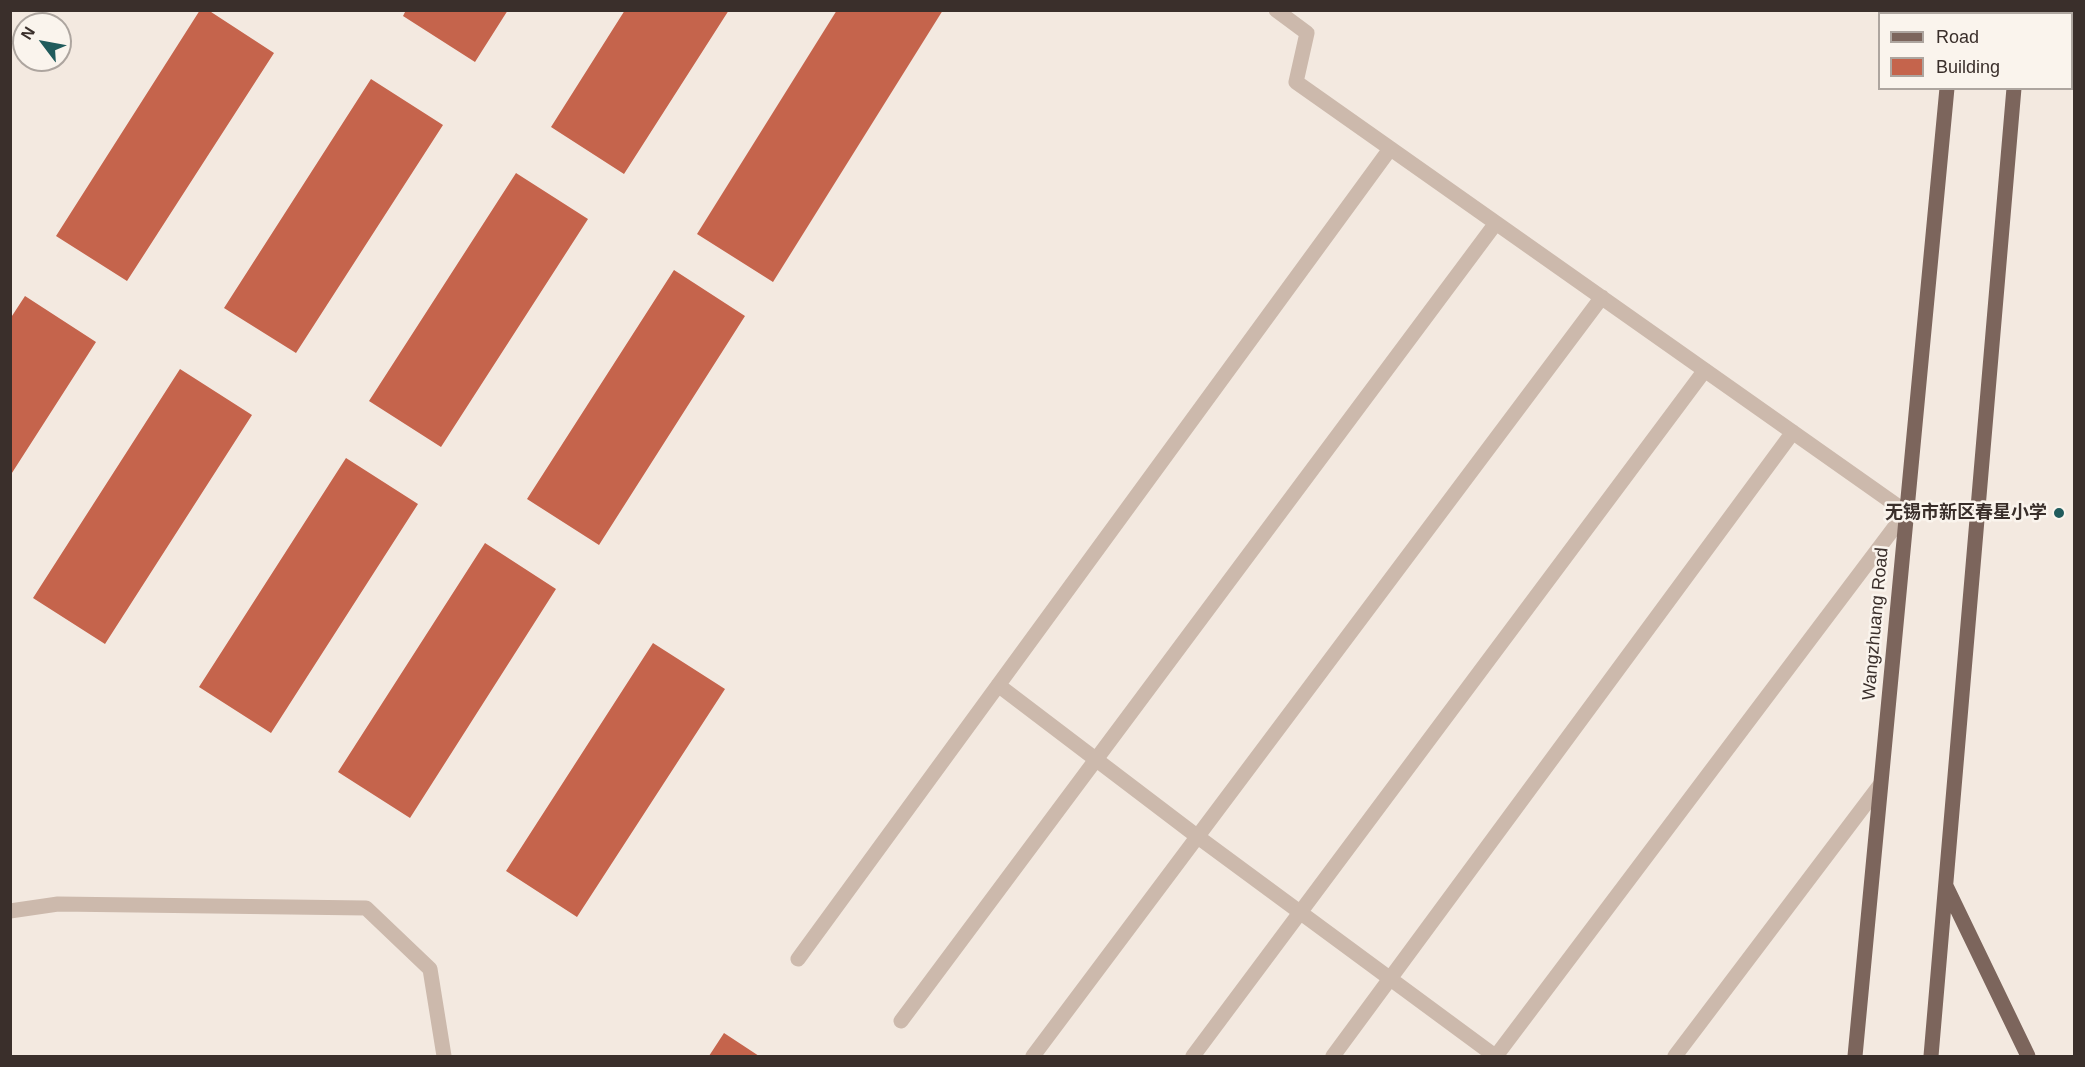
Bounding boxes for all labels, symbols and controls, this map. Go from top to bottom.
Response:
north arrow [12,12,72,72]
legend [1878,12,2073,90]
text: N [18,24,38,43]
text: Road [1936,27,1979,47]
text: Building [1936,57,2000,77]
place label: 无锡市新区春星小学 [1885,502,2047,524]
marker: 无锡市新区春星小学 [2052,506,2066,520]
street label: Wangzhuang Road [1859,547,1893,701]

